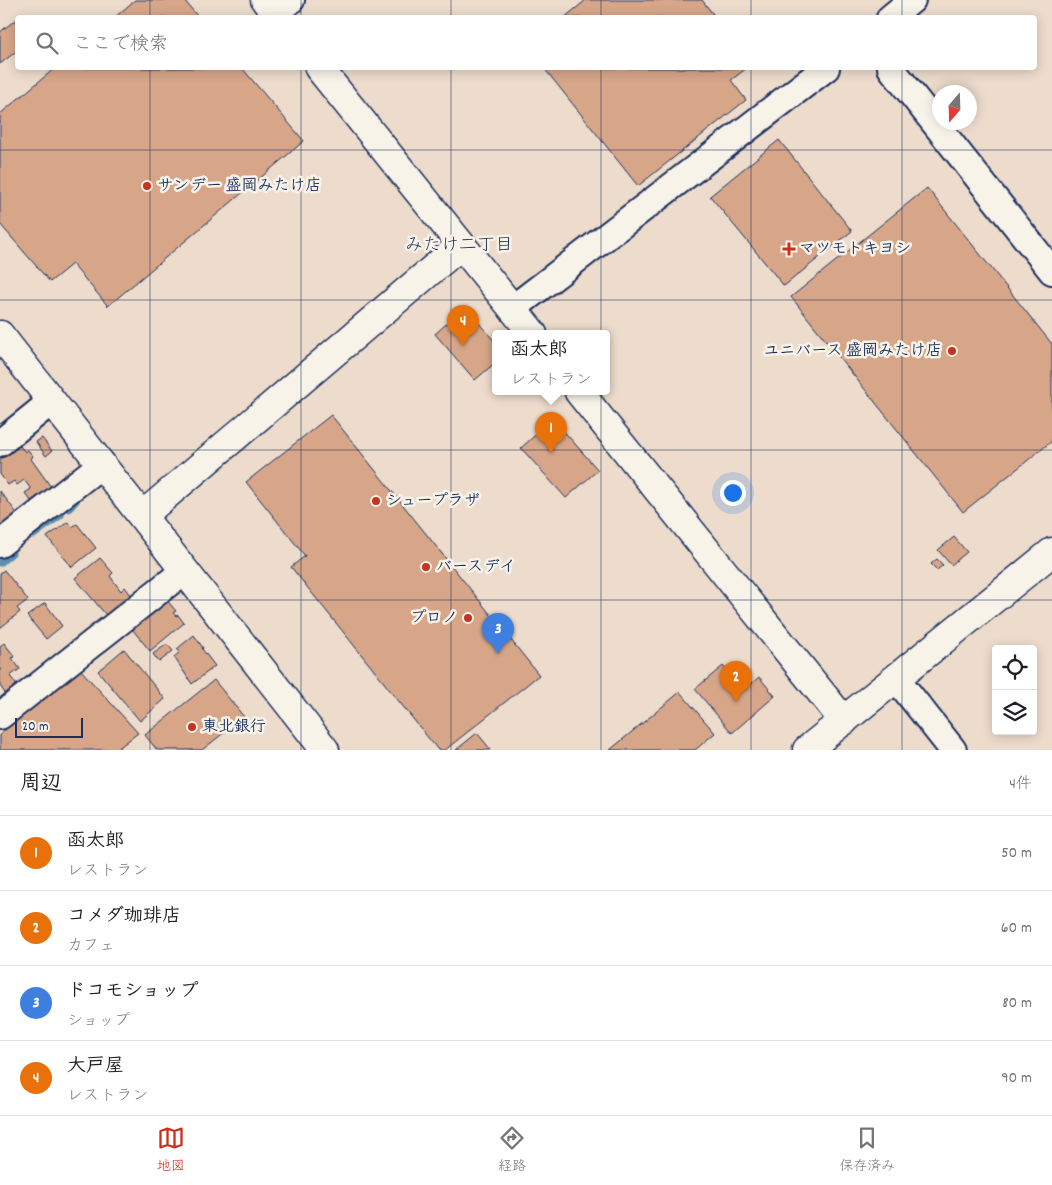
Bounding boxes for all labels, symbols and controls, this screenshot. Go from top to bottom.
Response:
search box [15,15,1037,70]
icon: search [33,29,61,57]
text: ここで検索 [73,32,168,59]
north arrow [932,85,977,130]
place label: サンデー 盛岡みたけ店 [157,175,322,198]
marker: サンデー 盛岡みたけ店 [141,180,153,192]
district label: みたけ二丁目 [405,234,513,259]
place label: マツモトキヨシ [799,238,911,261]
marker: マツモトキヨシ [783,243,795,255]
pin: 4 [447,305,479,346]
popup [492,330,610,395]
text: 函太郎 [510,338,567,365]
place label: ユニバース 盛岡みたけ店 [763,340,942,363]
marker: ユニバース 盛岡みたけ店 [946,345,958,357]
text: レストラン [510,369,592,392]
pin: 1 [535,412,567,453]
your location [720,480,746,506]
place label: シュープラザ [386,490,480,513]
marker: シュープラザ [370,495,382,507]
place label: バースデイ [436,556,516,579]
marker: バースデイ [420,561,432,573]
place label: プロノ [410,607,458,630]
marker: プロノ [462,612,474,624]
pin: 3 [482,613,514,654]
map controls [992,645,1037,735]
button: locate [992,645,1037,690]
pin: 2 [720,661,752,702]
button: layers [992,690,1037,735]
scale bar [15,715,82,738]
place label: 東北銀行 [202,716,266,739]
text: 20 m [22,717,49,737]
marker: 東北銀行 [186,721,198,733]
text: 周辺 [20,770,62,800]
text: 4件 [1009,773,1032,796]
text: 函太郎 [67,829,124,856]
text: 1 [34,842,38,865]
text: 50 m [1001,842,1032,865]
text: レストラン [67,860,148,883]
text: コメダ珈琲店 [67,904,181,931]
text: 2 [33,917,40,940]
text: 60 m [1001,917,1032,940]
text: カフェ [67,935,115,958]
text: ドコモショップ [67,979,198,1006]
text: 3 [32,992,40,1015]
text: 80 m [1002,992,1032,1015]
text: ショップ [67,1010,130,1033]
text: 大戸屋 [67,1054,124,1081]
text: 4 [33,1067,39,1090]
text: 90 m [1001,1067,1032,1090]
text: レストラン [67,1085,148,1108]
tab: 地図 [157,1124,185,1177]
tab: 経路 [498,1124,526,1177]
tab: 保存済み [839,1124,895,1177]

